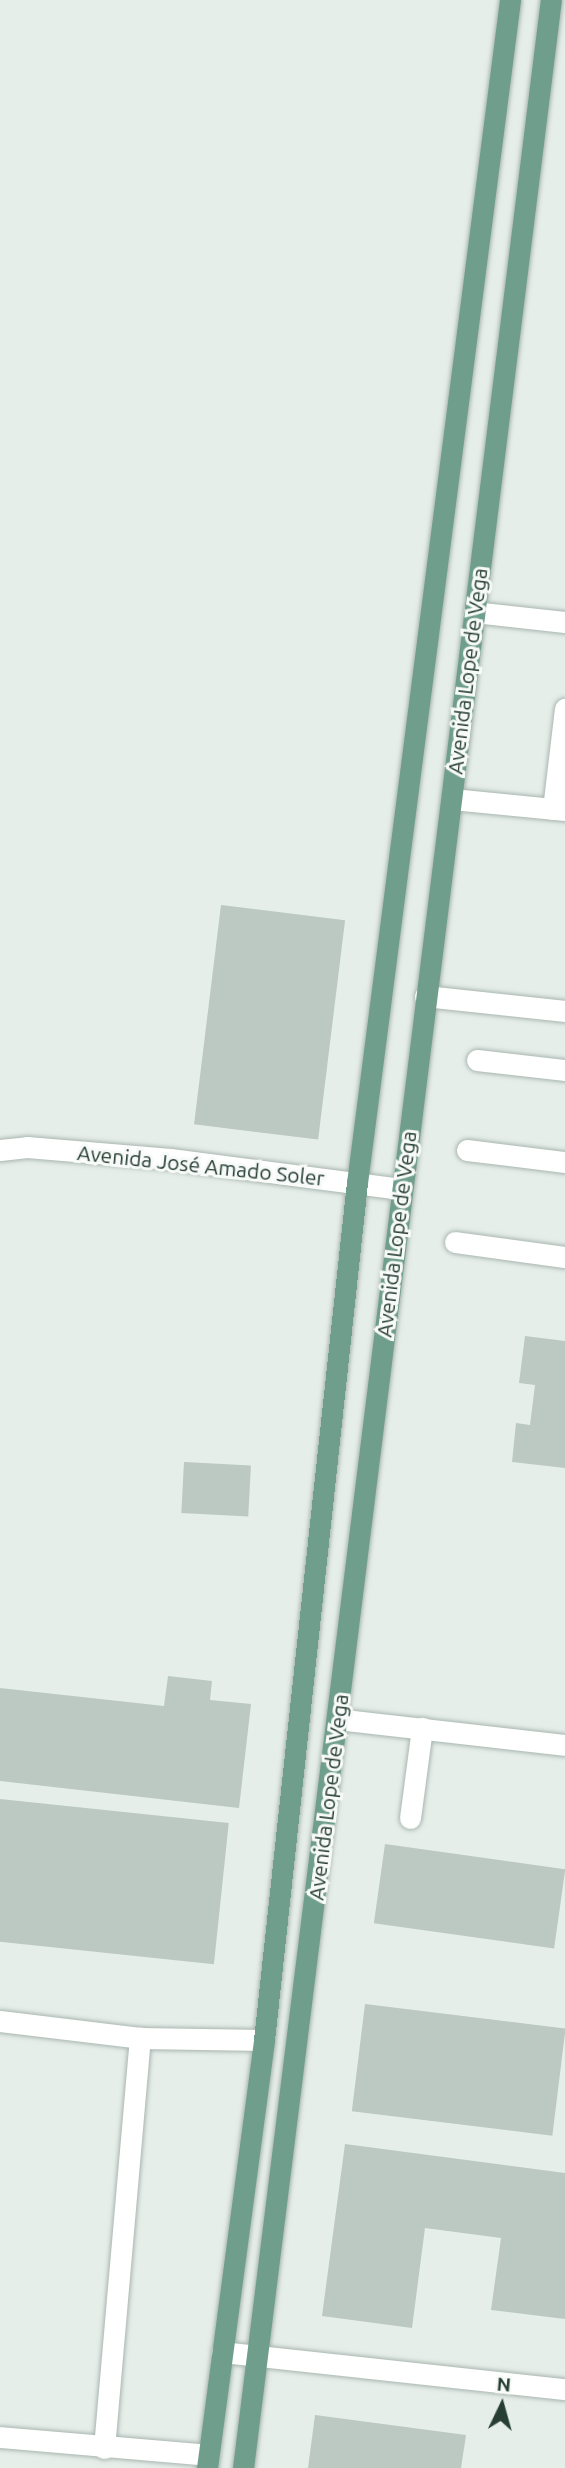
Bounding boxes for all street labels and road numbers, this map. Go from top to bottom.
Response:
street label: Avenida Lope de Vega [442,566,492,776]
street label: Avenida Lope de Vega [371,1129,421,1339]
street label: Avenida José Amado Soler [76,1139,326,1191]
street label: Avenida Lope de Vega [303,1692,353,1902]

